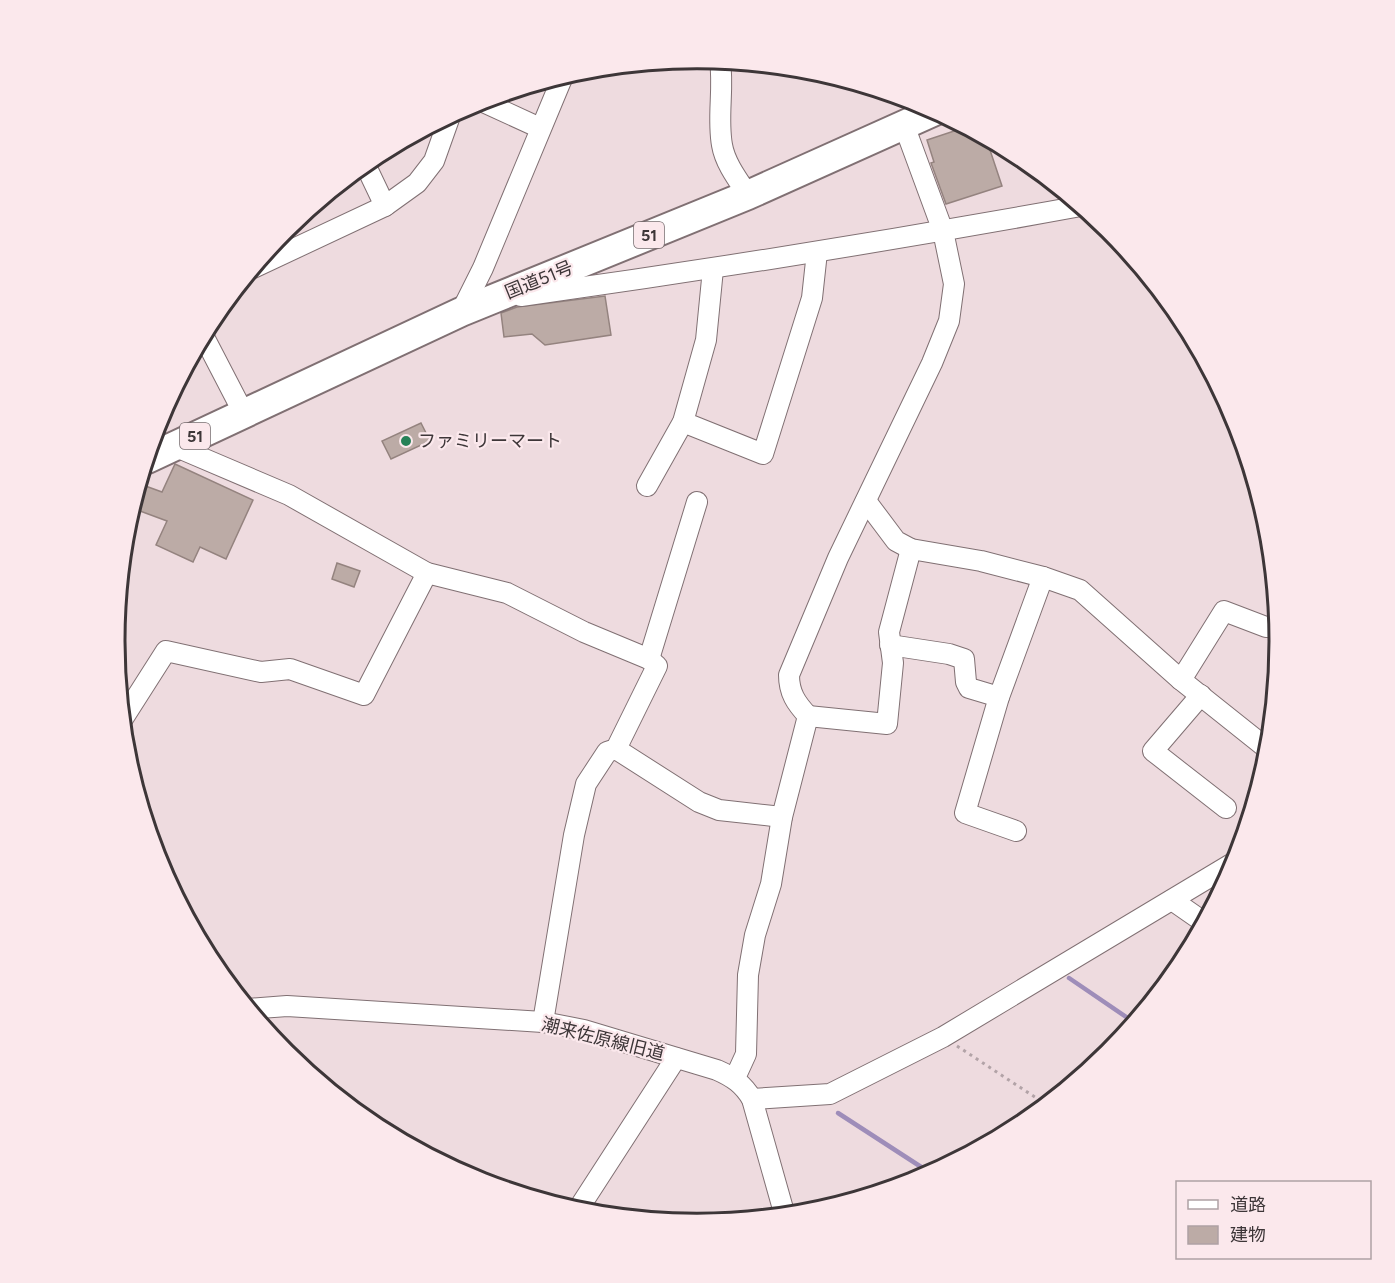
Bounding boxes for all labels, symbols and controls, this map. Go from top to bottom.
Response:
road number: 51 [634,222,664,248]
street label: 国道51号 [502,256,576,304]
road number: 51 [180,423,210,449]
place label: ファミリーマート [418,430,562,452]
marker: ファミリーマート [399,434,413,448]
street label: 潮来佐原線旧道 [539,1013,667,1065]
legend [1176,1181,1371,1259]
text: 道路 [1230,1194,1266,1216]
text: 建物 [1230,1224,1266,1246]

